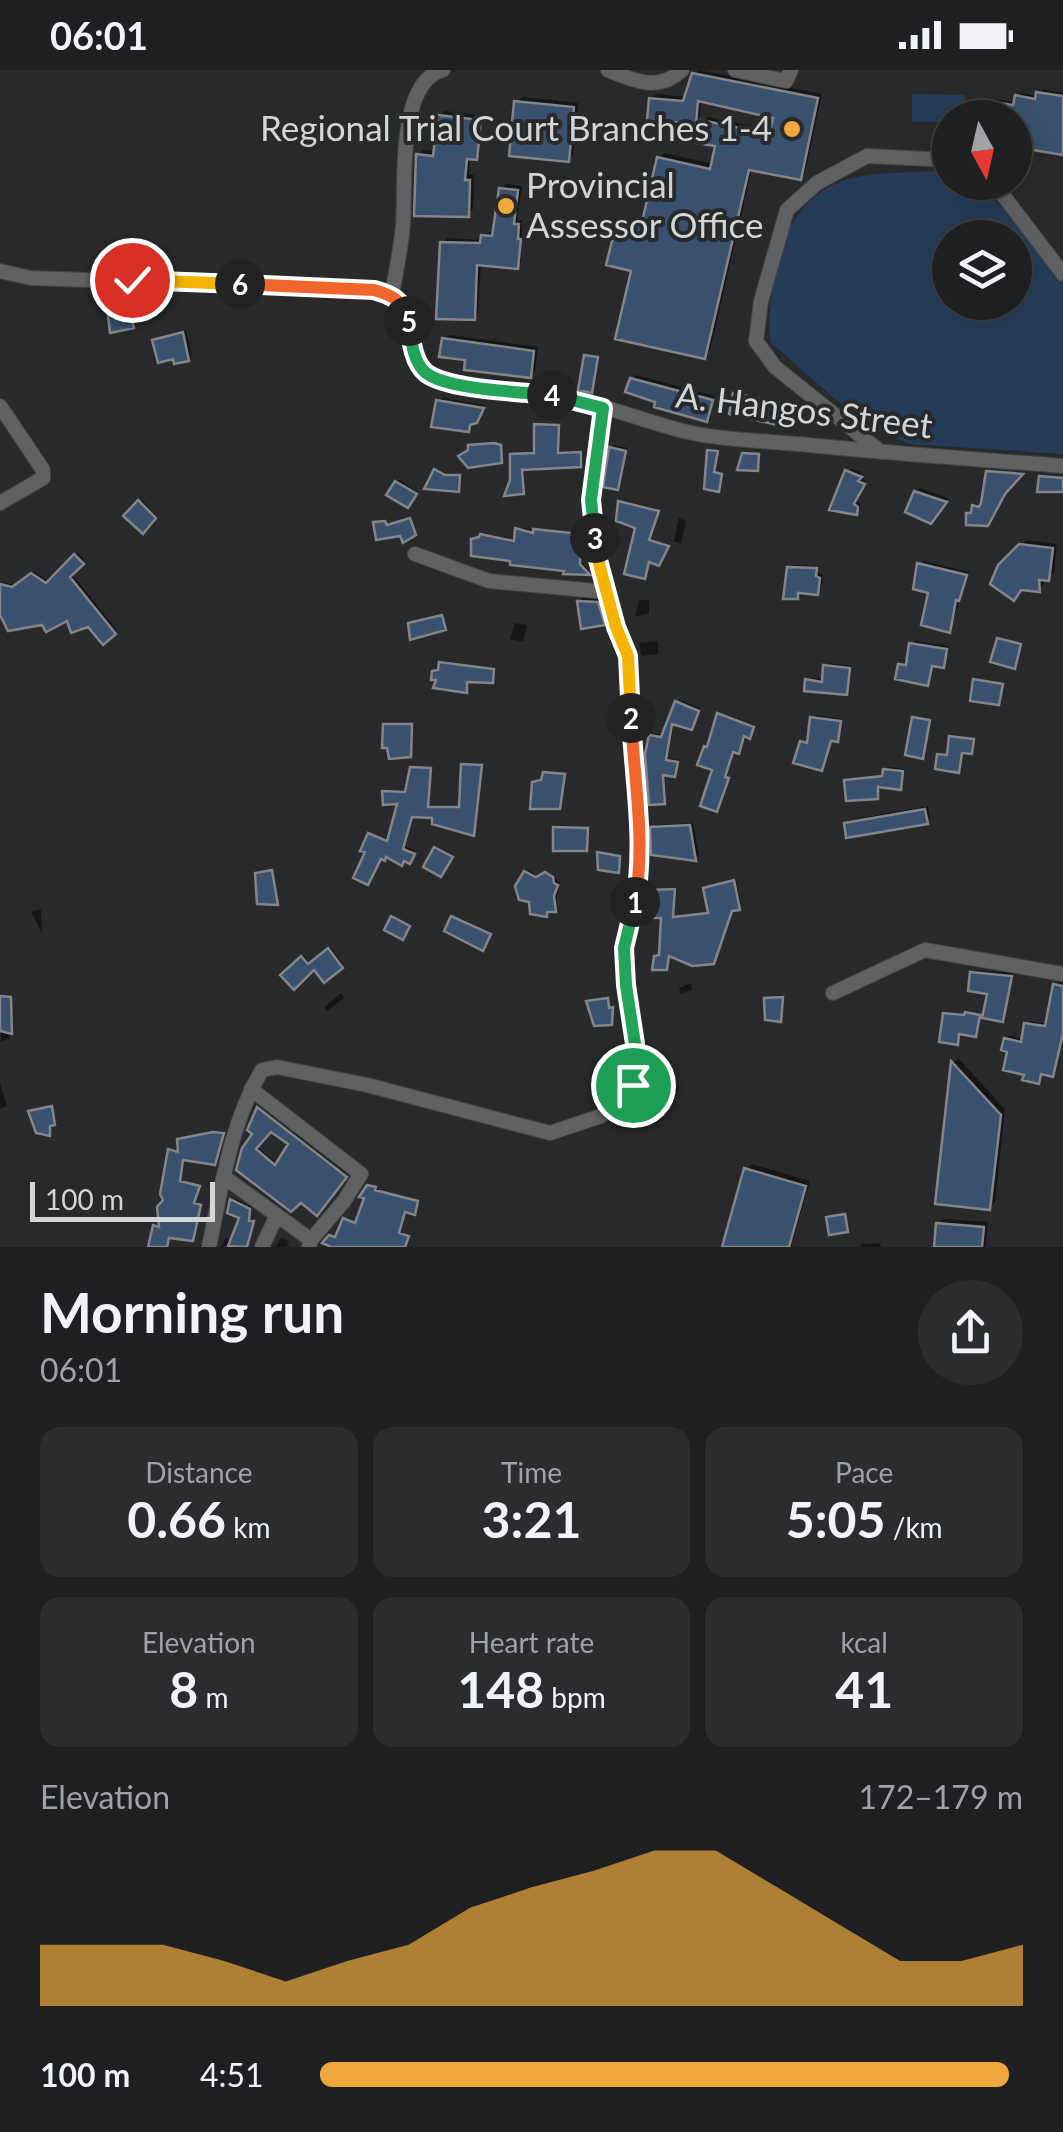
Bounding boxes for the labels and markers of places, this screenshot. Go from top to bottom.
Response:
place label: Regional Trial Court Branches 1-4 [260,106,772,148]
marker: Regional Trial Court Branches 1-4 [781,118,803,140]
place label: Provincial Assessor Office [526,163,763,245]
marker: Provincial Assessor Office [495,195,517,217]
pin [90,238,175,323]
pin: 6 [215,259,265,309]
pin: 5 [384,296,434,346]
pin: 4 [527,370,577,420]
pin: 3 [570,513,620,563]
pin: 2 [606,693,656,743]
pin: 1 [610,877,660,927]
pin [591,1043,676,1128]

